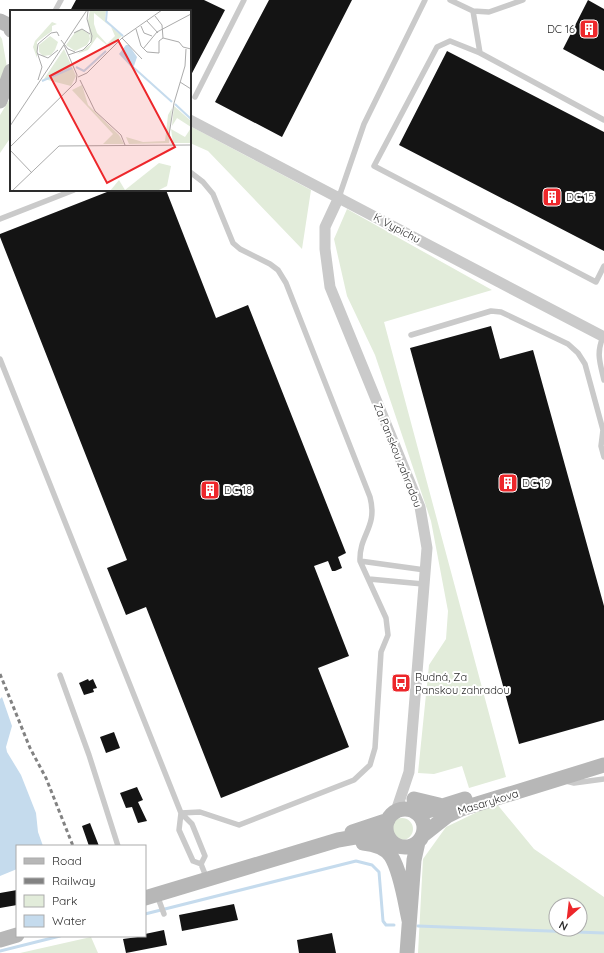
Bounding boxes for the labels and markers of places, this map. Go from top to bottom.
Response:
building icon: DC 16 [578,18,600,40]
place label: DC 16 [547,22,575,36]
building icon: DC 15 [541,186,563,208]
place label: DC 15 [566,190,594,204]
building icon: DC 19 [497,472,519,494]
place label: DC 19 [522,476,550,490]
building icon: DC 18 [199,479,221,501]
place label: DC 18 [224,483,252,497]
place label: Rudná, Za Panskou zahradou [415,670,510,697]
bus stop icon: Rudná, Za Panskou zahradou [390,672,412,694]

